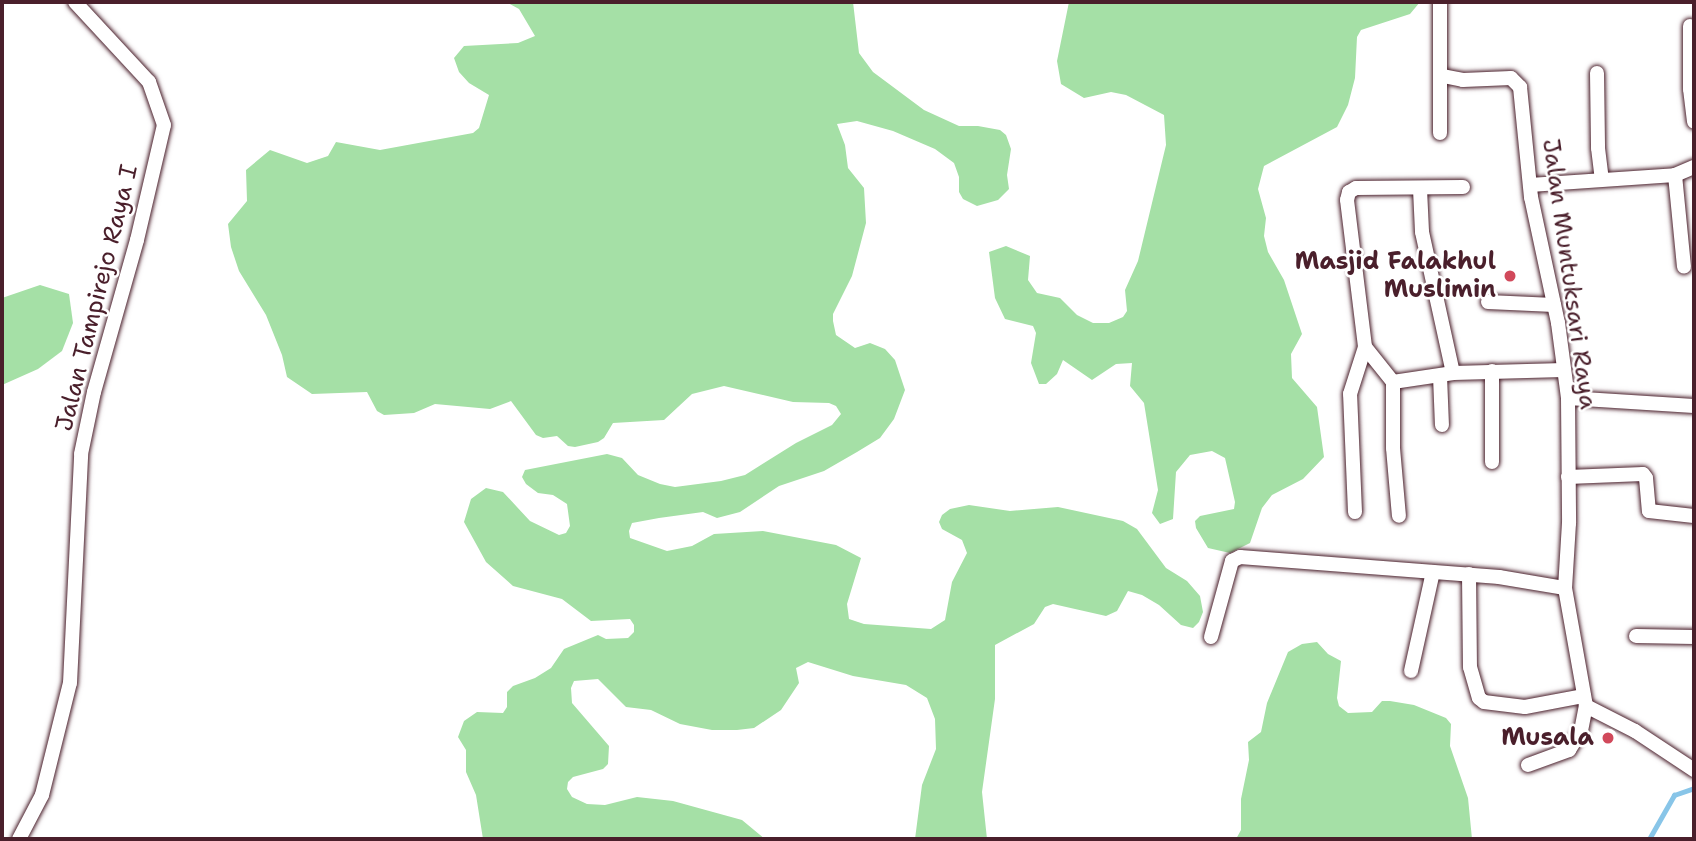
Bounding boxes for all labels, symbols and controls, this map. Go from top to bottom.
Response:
street label: Jalan Muntuksari Raya [1536,137,1602,411]
street label: Jalan Tampirejo Raya I [50,162,144,434]
place label: Masjid Falakhul Muslimin [1295,248,1496,304]
marker: Masjid Falakhul Muslimin [1502,268,1518,284]
place label: Musala [1501,724,1594,752]
marker: Musala [1600,730,1616,746]

